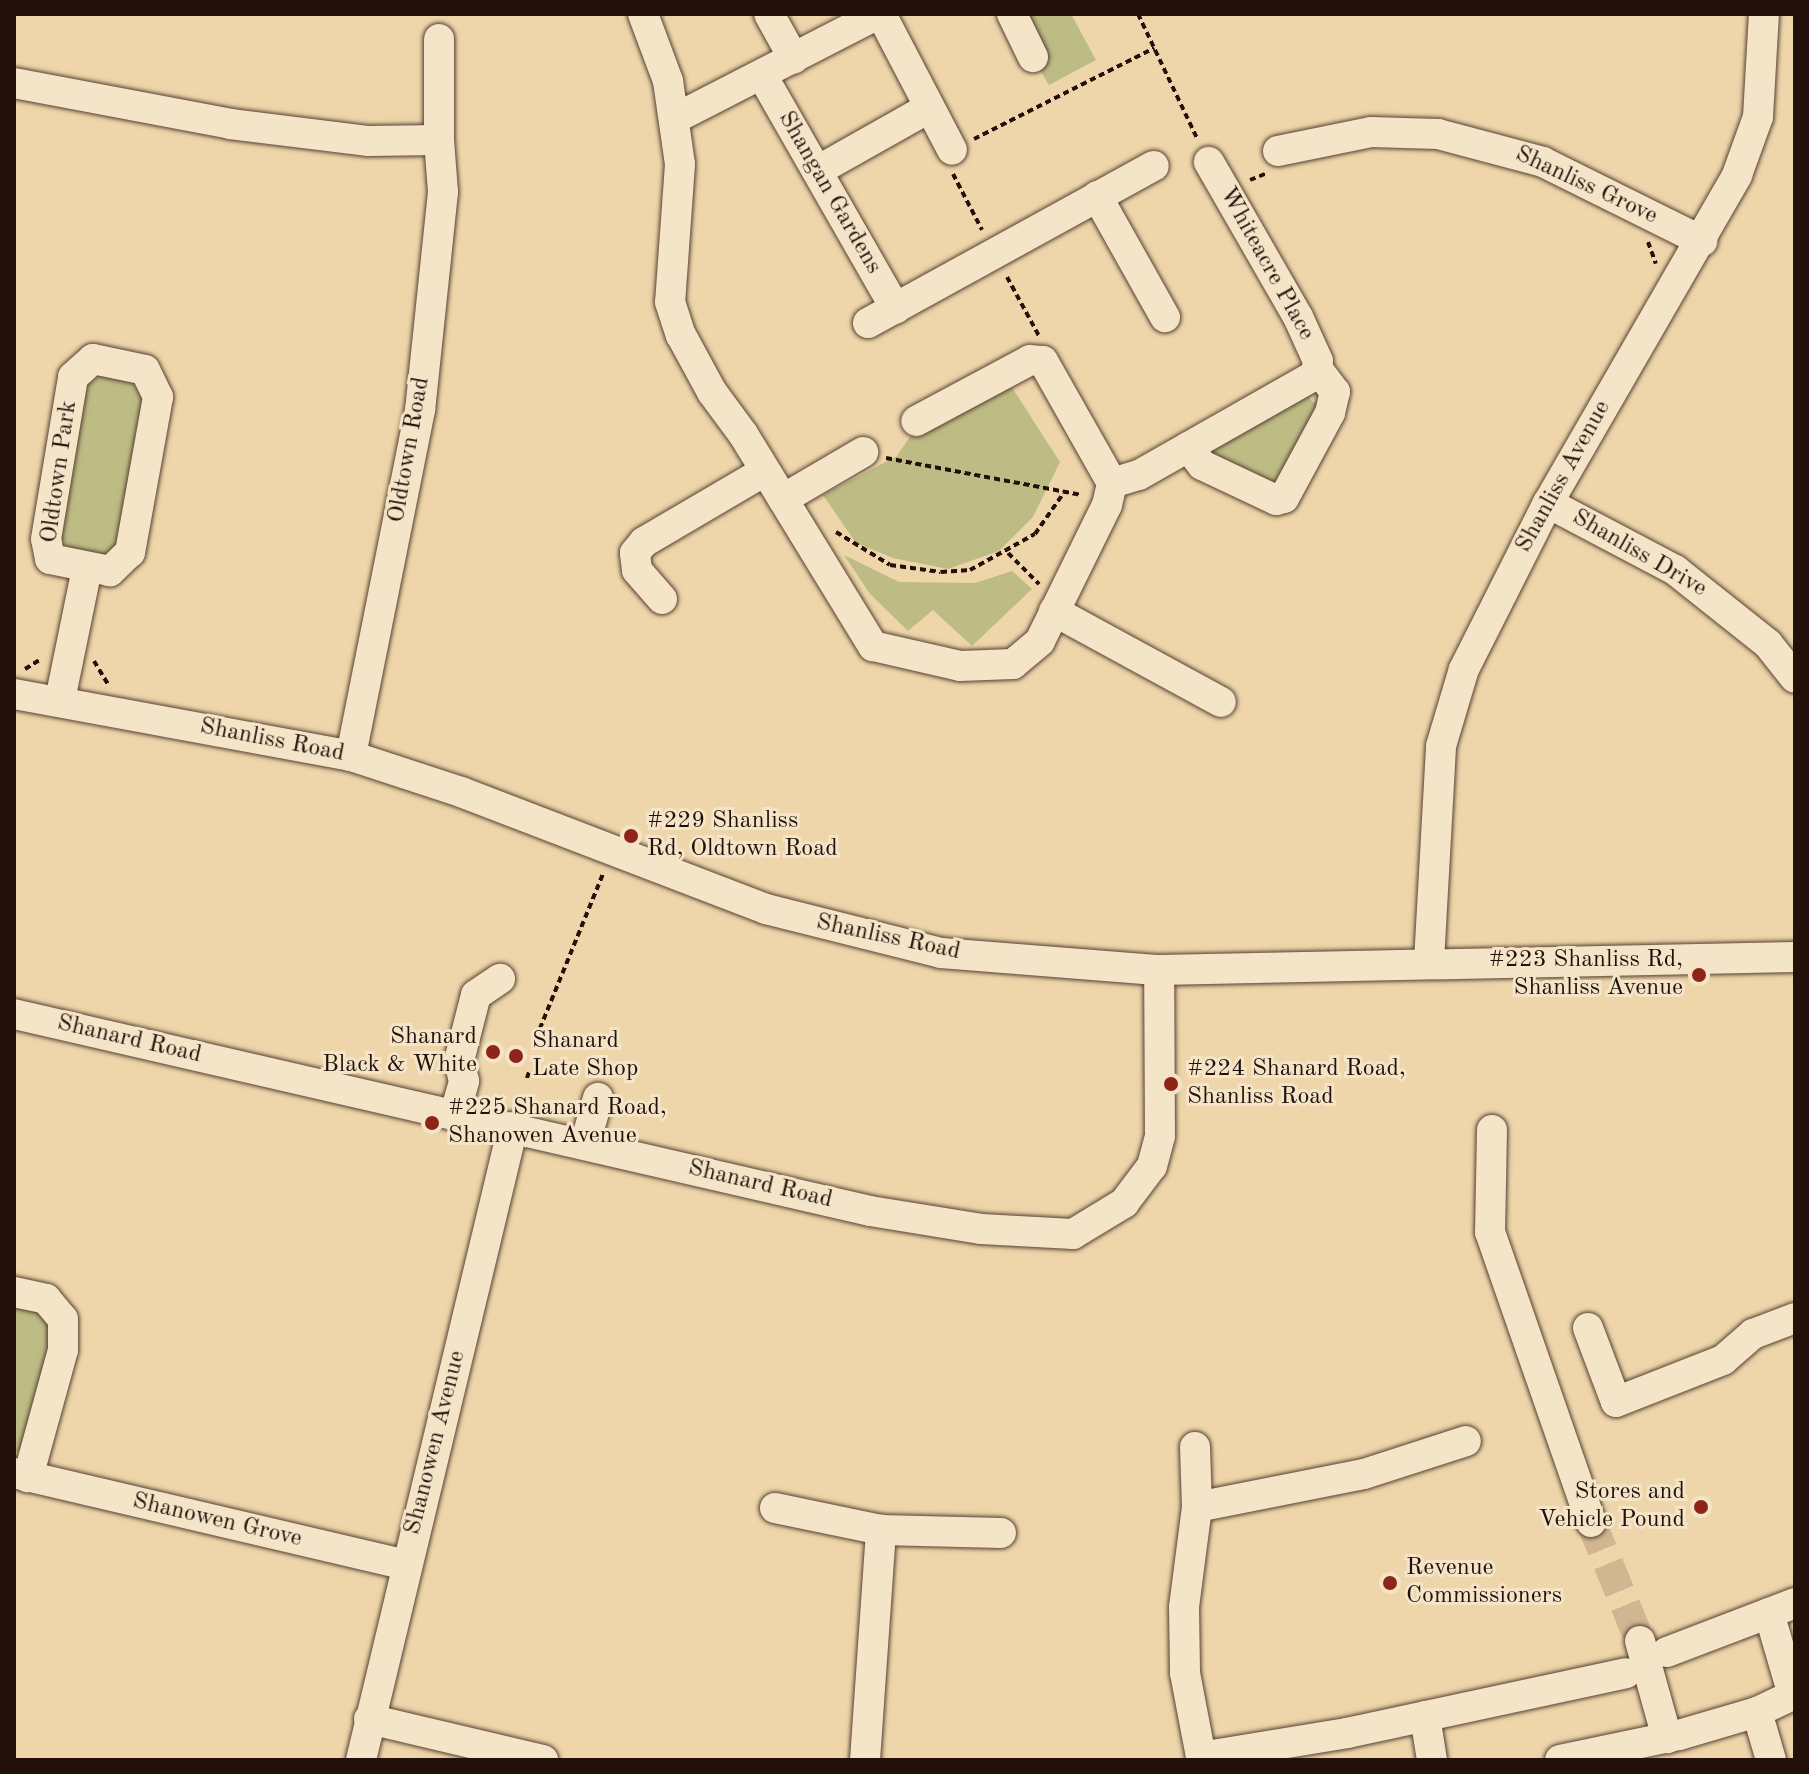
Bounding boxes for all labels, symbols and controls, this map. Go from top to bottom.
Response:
street label: Shangan Gardens [771,106,887,280]
street label: Shanliss Grove [1510,140,1662,232]
street label: Whiteacre Place [1212,182,1320,346]
street label: Oldtown Road [383,375,437,525]
street label: Shanliss Avenue [1510,396,1618,558]
street label: Oldtown Park [36,399,84,545]
street label: Shanliss Drive [1566,504,1712,604]
street label: Shanliss Road [197,713,347,769]
place label: #229 Shanliss Rd, Oldtown Road [647,808,838,864]
marker: #229 Shanliss Rd, Oldtown Road [622,827,640,845]
street label: Shanliss Road [813,909,963,967]
place label: #223 Shanliss Rd, Shanliss Avenue [1488,947,1683,1003]
marker: #223 Shanliss Rd, Shanliss Avenue [1690,966,1708,984]
street label: Shanard Road [54,1009,204,1071]
place label: Shanard Black & White [322,1024,477,1080]
place label: Shanard Late Shop [532,1028,638,1084]
marker: Shanard Black & White [484,1043,502,1061]
marker: Shanard Late Shop [507,1047,525,1065]
place label: #224 Shanard Road, Shanliss Road [1187,1056,1406,1112]
marker: #224 Shanard Road, Shanliss Road [1162,1075,1180,1093]
place label: #225 Shanard Road, Shanowen Avenue [448,1095,667,1151]
marker: #225 Shanard Road, Shanowen Avenue [423,1114,441,1132]
street label: Shanard Road [685,1154,835,1216]
street label: Shanowen Avenue [399,1348,473,1538]
place label: Stores and Vehicle Pound [1538,1479,1685,1535]
street label: Shanowen Grove [129,1488,305,1554]
marker: Stores and Vehicle Pound [1692,1498,1710,1516]
place label: Revenue Commissioners [1406,1555,1562,1611]
marker: Revenue Commissioners [1381,1574,1399,1592]

